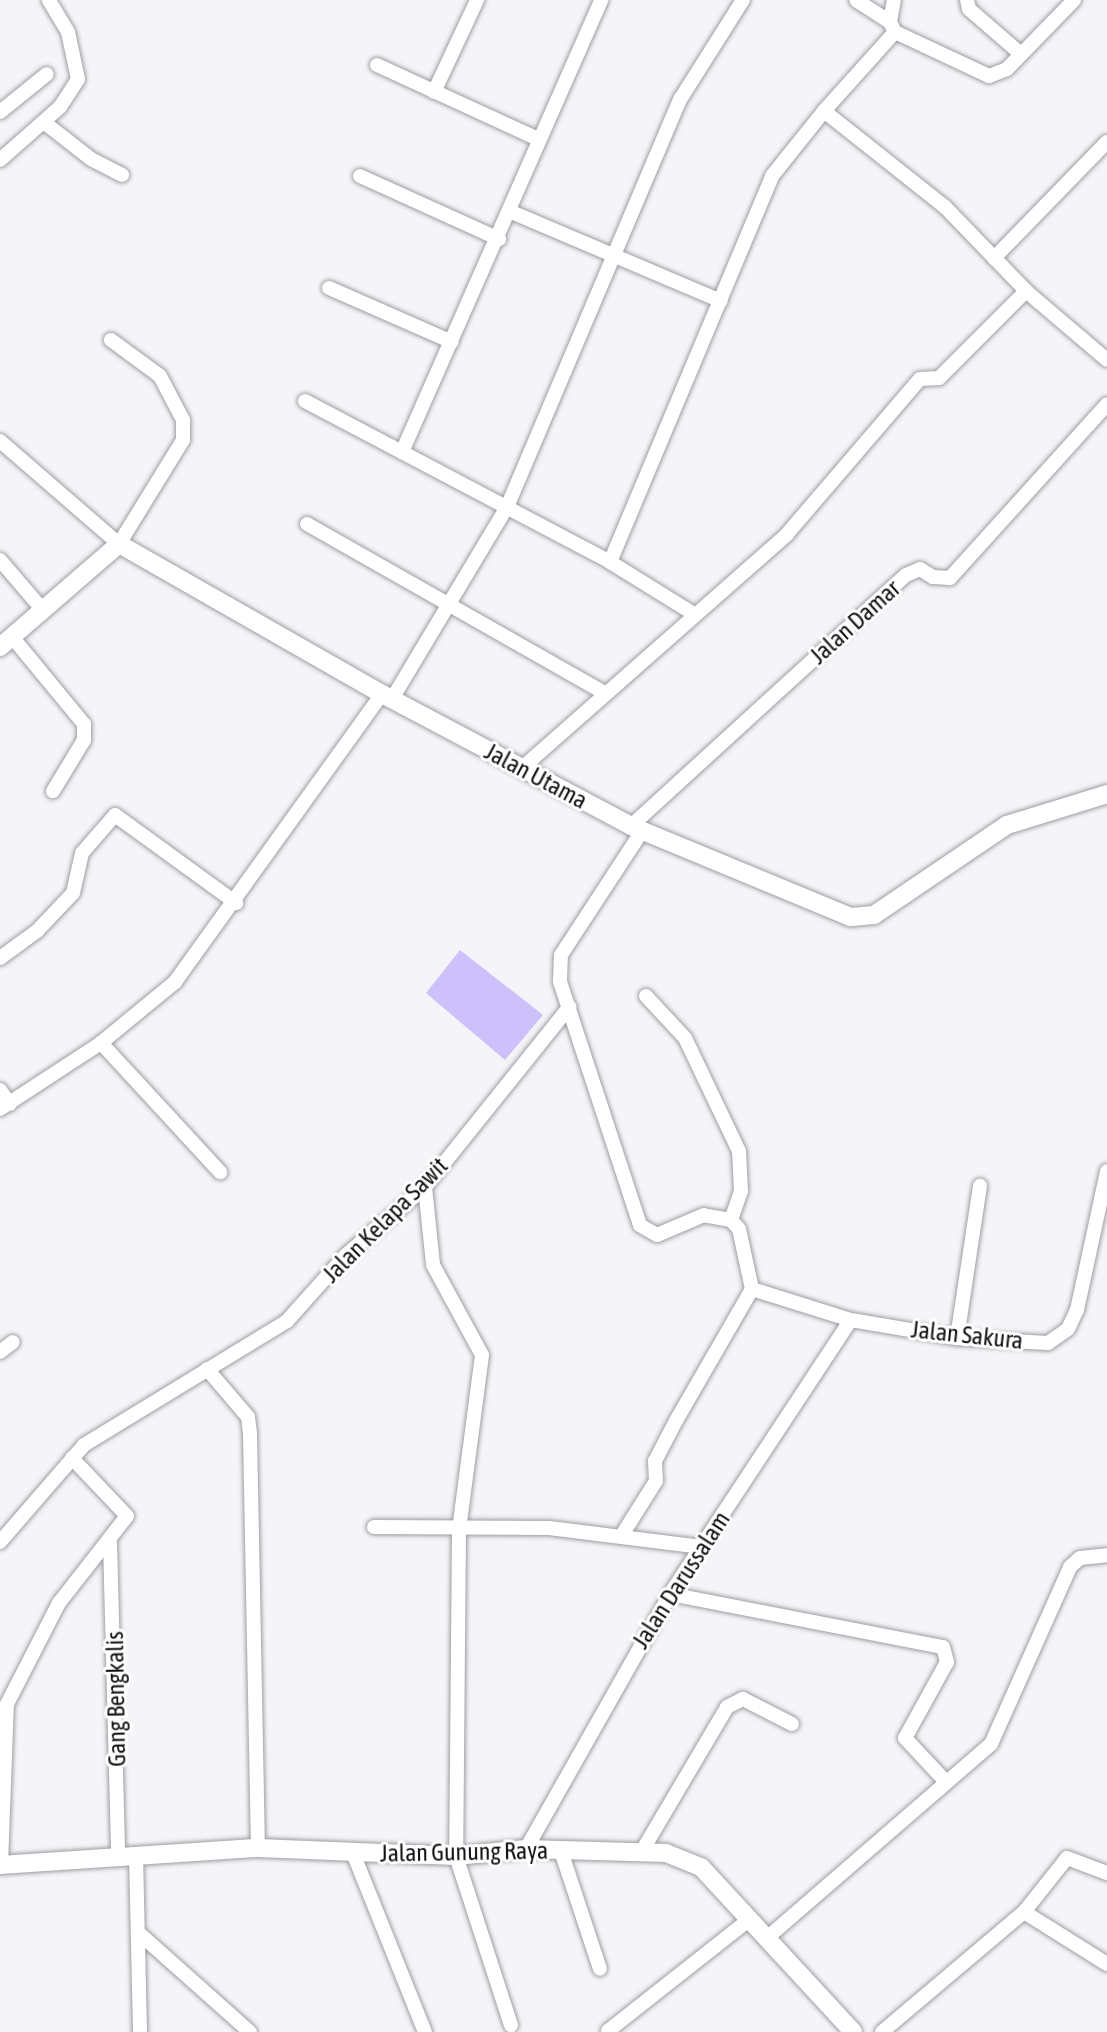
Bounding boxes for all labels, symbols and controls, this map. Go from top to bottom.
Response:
street label: Jalan Damar [804,574,906,670]
street label: Jalan Utama [480,737,592,815]
street label: Jalan Kelapa Sawit [317,1152,453,1288]
street label: Jalan Sakura [910,1315,1024,1355]
street label: Jalan Darussalam [626,1506,736,1654]
street label: Gang Bengkalis [100,1631,132,1767]
street label: Jalan Gunung Raya [380,1836,548,1868]

